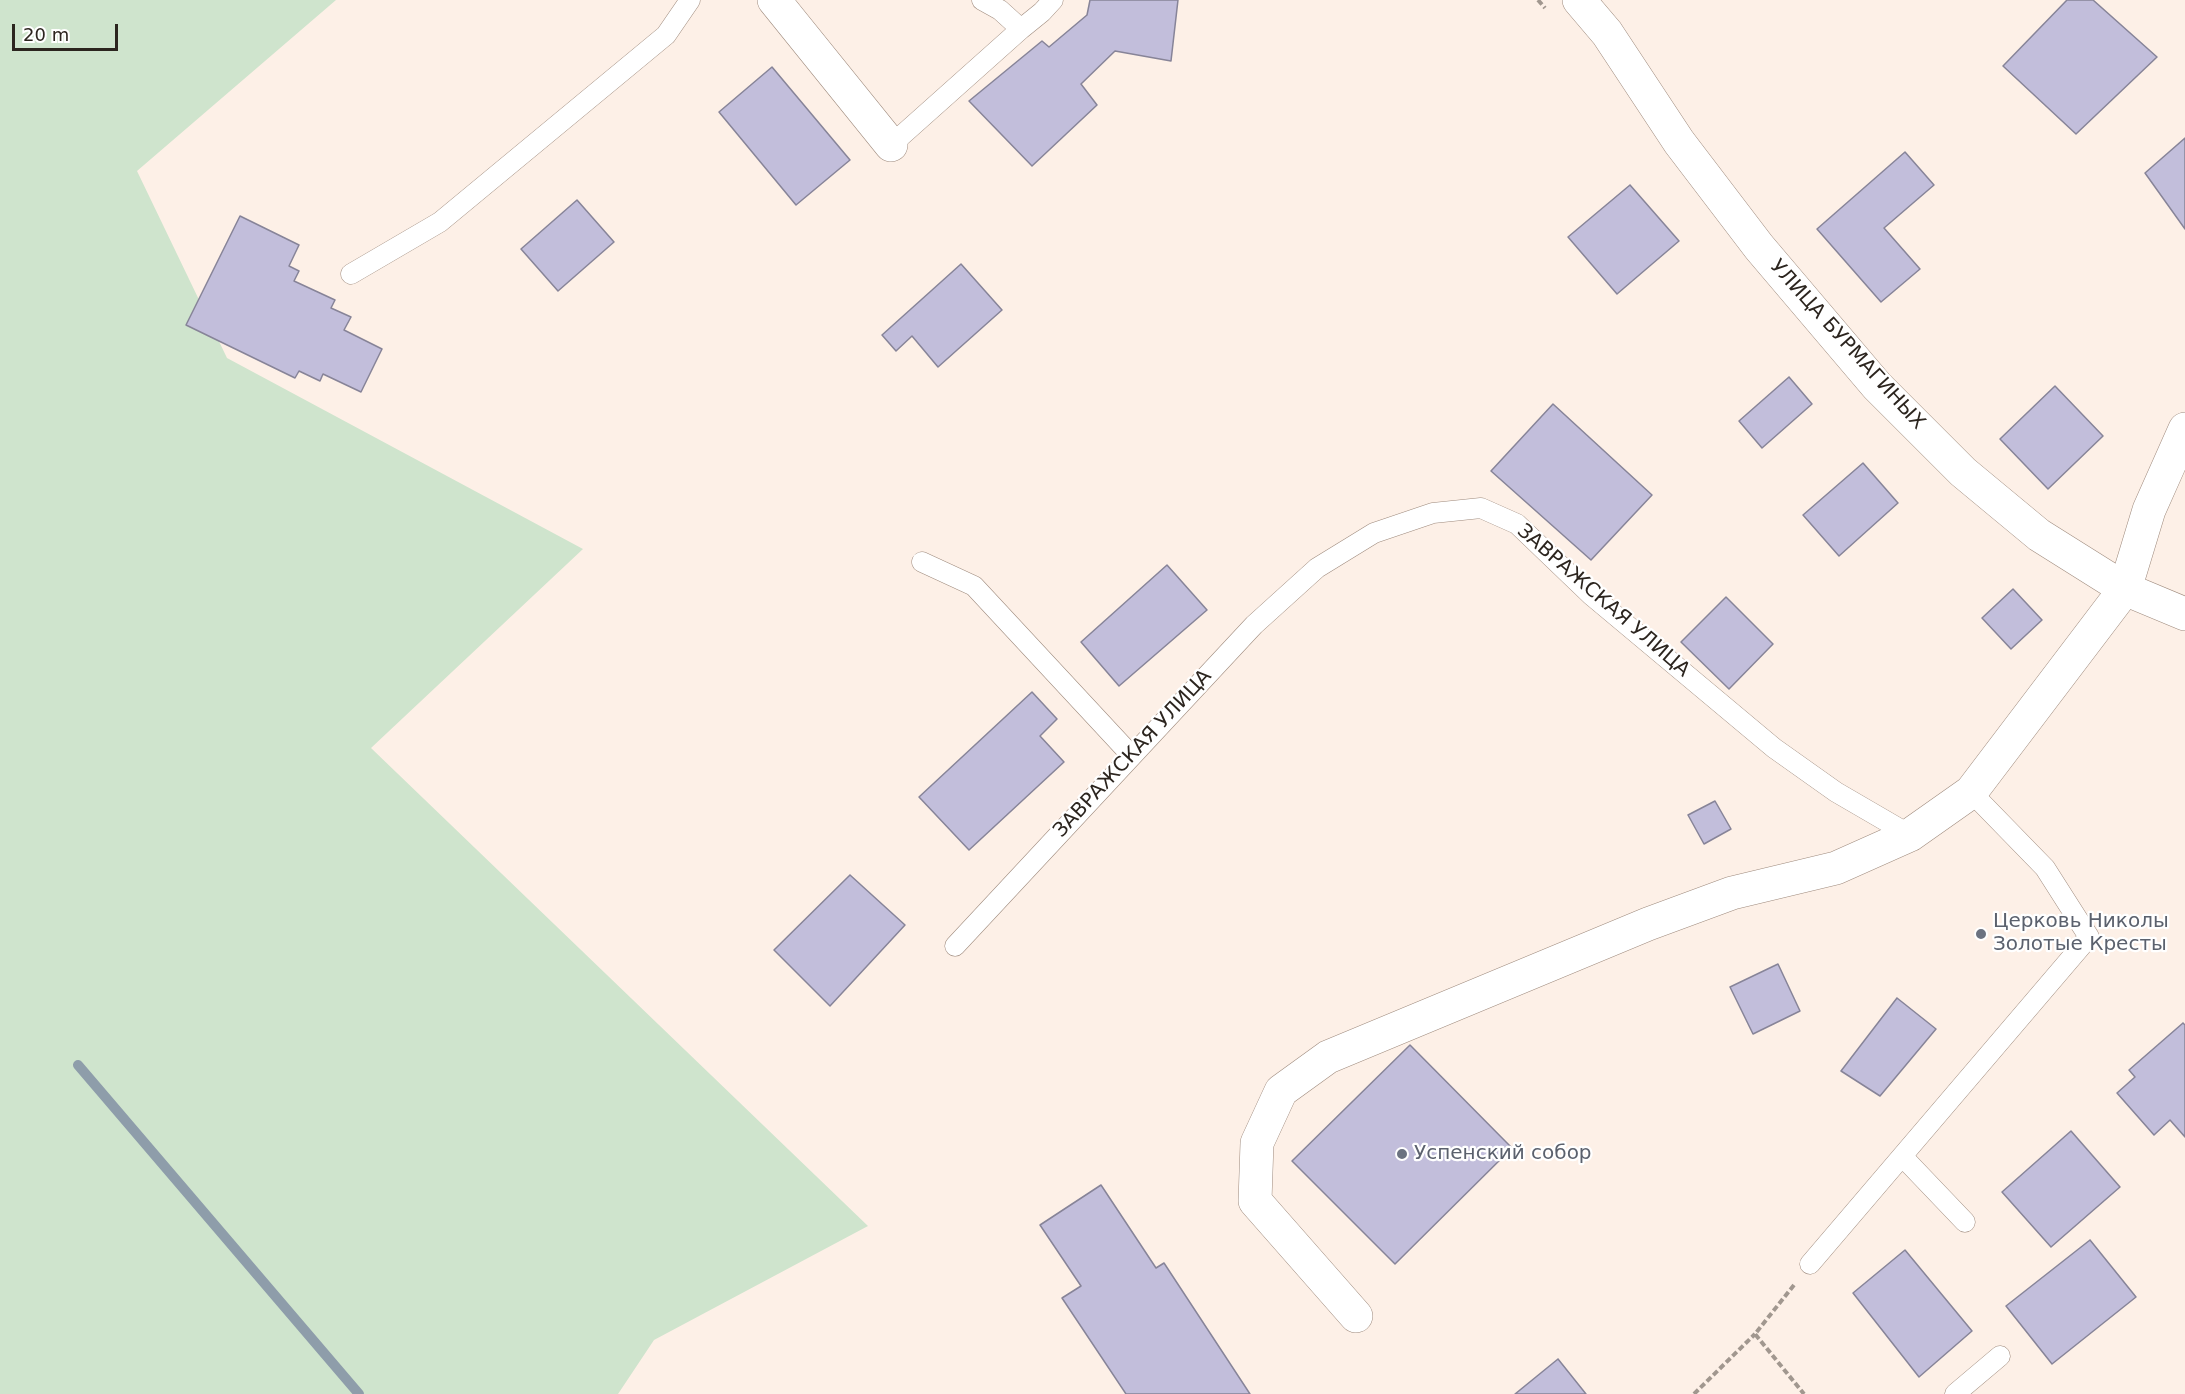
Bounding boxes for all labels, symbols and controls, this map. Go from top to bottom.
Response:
scale bar [15,12,122,50]
text: 20 m [23,24,69,45]
street label: УЛИЦА БУРМАГИНЫХ [1764,255,1930,435]
street label: ЗАВРАЖСКАЯ УЛИЦА [1512,519,1694,683]
street label: ЗАВРАЖСКАЯ УЛИЦА [1049,665,1217,843]
place label: Церковь Николы Золотые Кресты [1993,910,2169,957]
marker: Церковь Николы Золотые Кресты [1974,927,1988,941]
place label: Успенский собор [1414,1142,1592,1166]
marker: Успенский собор [1395,1147,1409,1161]

